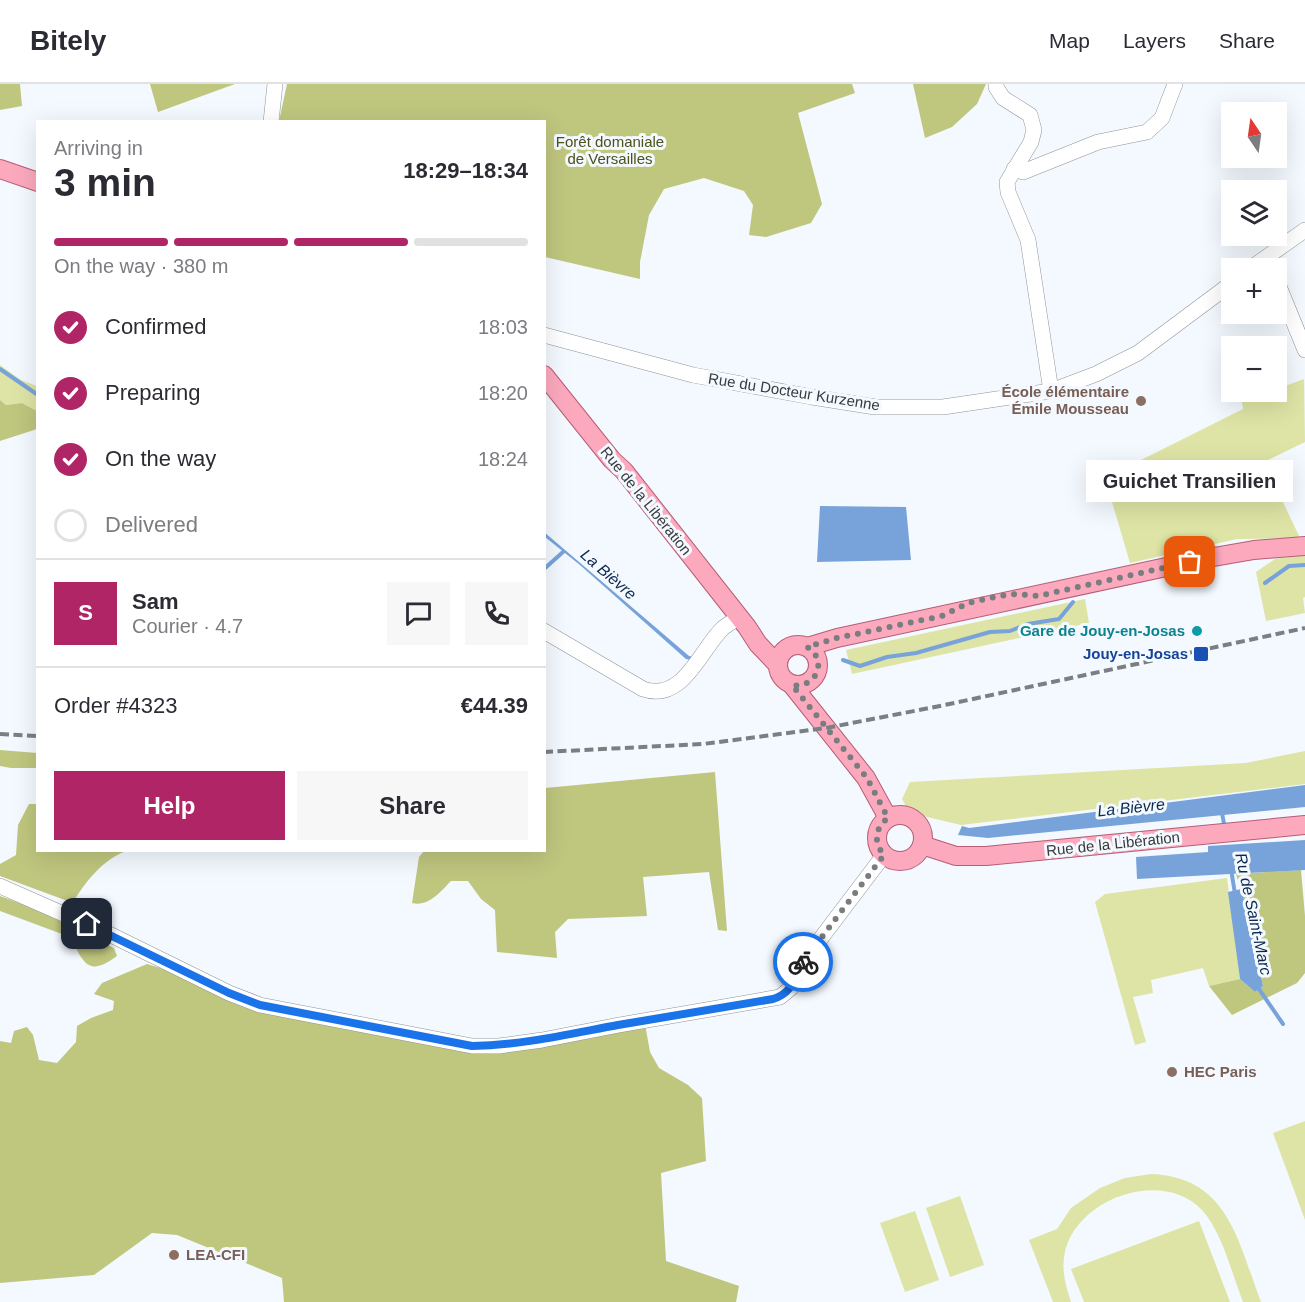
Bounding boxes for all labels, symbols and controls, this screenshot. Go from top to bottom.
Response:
text: Bitely [30,25,106,56]
text: Map [1049,29,1090,52]
text: Layers [1123,29,1186,52]
text: Share [1219,29,1275,52]
north arrow [1221,102,1287,168]
map controls [1221,102,1287,402]
park label: Forêt domaniale de Versailles [556,133,664,167]
text: Arriving in [54,137,143,159]
text: 18:29–18:34 [403,158,528,183]
text: 3 min [54,161,156,204]
button: layers [1221,180,1287,246]
text: On the way · 380 m [54,255,229,277]
button: + [1221,258,1287,324]
icon: check [54,311,87,344]
text: Confirmed [105,314,206,339]
text: 18:03 [478,316,528,338]
button: − [1221,336,1287,402]
street label: Rue du Docteur Kurzenne [707,370,881,413]
icon: check [54,377,87,410]
text: Preparing [105,380,200,405]
text: 18:20 [478,382,528,404]
place label: École élémentaire Émile Mousseau [1001,383,1129,417]
marker: École élémentaire Émile Mousseau [1134,394,1148,408]
icon: check [54,443,87,476]
street label: Rue de la Libération [598,443,695,558]
text: On the way [105,446,216,471]
text: 18:24 [478,448,528,470]
callout: Guichet Transilien [1086,460,1294,502]
text: Guichet Transilien [1103,470,1276,492]
text: Delivered [105,512,198,537]
pin [1164,536,1215,587]
icon: bag [1173,545,1206,578]
water label: La Bièvre [578,546,640,603]
button: chat [387,582,450,645]
button: phone [465,582,528,645]
text: Sam [132,589,178,614]
text: S [78,600,93,625]
text: Courier · 4.7 [132,615,243,637]
place label: Gare de Jouy-en-Josas [1020,622,1185,639]
marker: Gare de Jouy-en-Josas [1190,624,1204,638]
place label: Jouy-en-Josas [1083,645,1188,662]
marker: Jouy-en-Josas [1192,645,1210,663]
text: Order #4323 [54,693,178,718]
text: €44.39 [461,693,528,718]
button: Help [54,771,285,840]
button: Share [297,771,528,840]
water label: La Bièvre [1097,796,1166,819]
street label: Rue de la Libération [1045,828,1181,859]
water label: Ru de Saint-Marc [1232,851,1275,977]
pin [61,898,112,949]
icon: home [70,907,103,940]
courier [773,932,833,992]
icon: bike [787,946,820,979]
place label: HEC Paris [1184,1063,1257,1080]
marker: HEC Paris [1165,1065,1179,1079]
place label: LEA-CFI [186,1246,245,1263]
marker: LEA-CFI [167,1248,181,1262]

